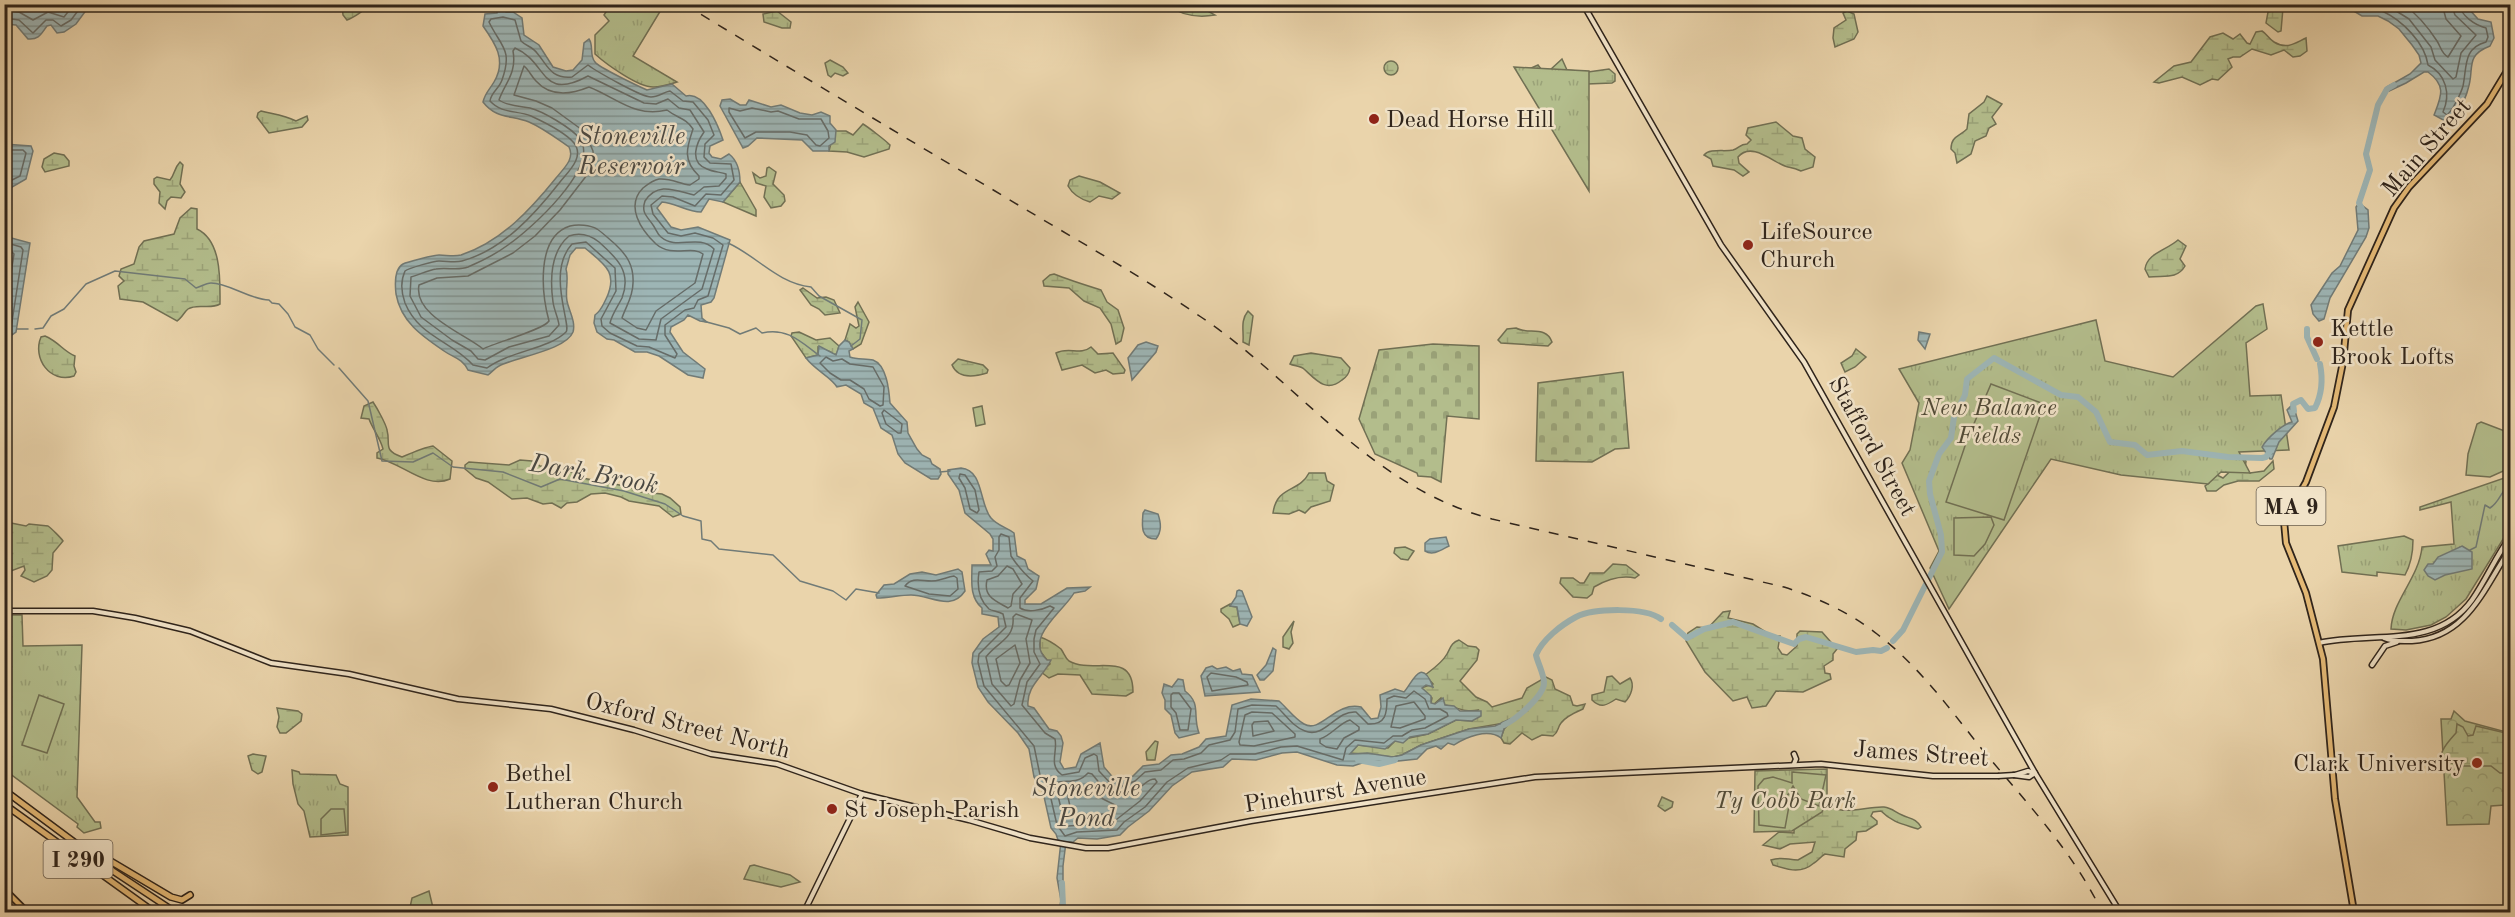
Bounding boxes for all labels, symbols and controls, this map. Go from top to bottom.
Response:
street label: Main Street [2379,95,2476,202]
place label: Dead Horse Hill [1386,109,1554,133]
marker: Dead Horse Hill [1367,112,1381,126]
water label: Stoneville Reservoir [577,124,685,180]
place label: LifeSource Church [1760,221,1872,273]
marker: LifeSource Church [1741,238,1755,252]
place label: Kettle Brook Lofts [2330,318,2454,370]
marker: Kettle Brook Lofts [2311,335,2325,349]
street label: Stafford Street [1823,373,1919,521]
park label: New Balance Fields [1920,397,2057,449]
water label: Dark Brook [526,451,660,499]
road number: MA 9 [2256,487,2326,525]
street label: Oxford Street North [583,690,792,764]
street label: James Street [1852,738,1989,772]
place label: Clark University [2293,753,2465,777]
marker: Clark University [2470,756,2484,770]
place label: Bethel Lutheran Church [505,763,683,815]
street label: Pinehurst Avenue [1242,766,1428,818]
water label: Stoneville Pond [1032,776,1140,832]
marker: Bethel Lutheran Church [486,780,500,794]
park label: Ty Cobb Park [1714,790,1856,814]
place label: St Joseph Parish [844,799,1019,823]
marker: St Joseph Parish [825,802,839,816]
road number: I 290 [44,840,112,878]

